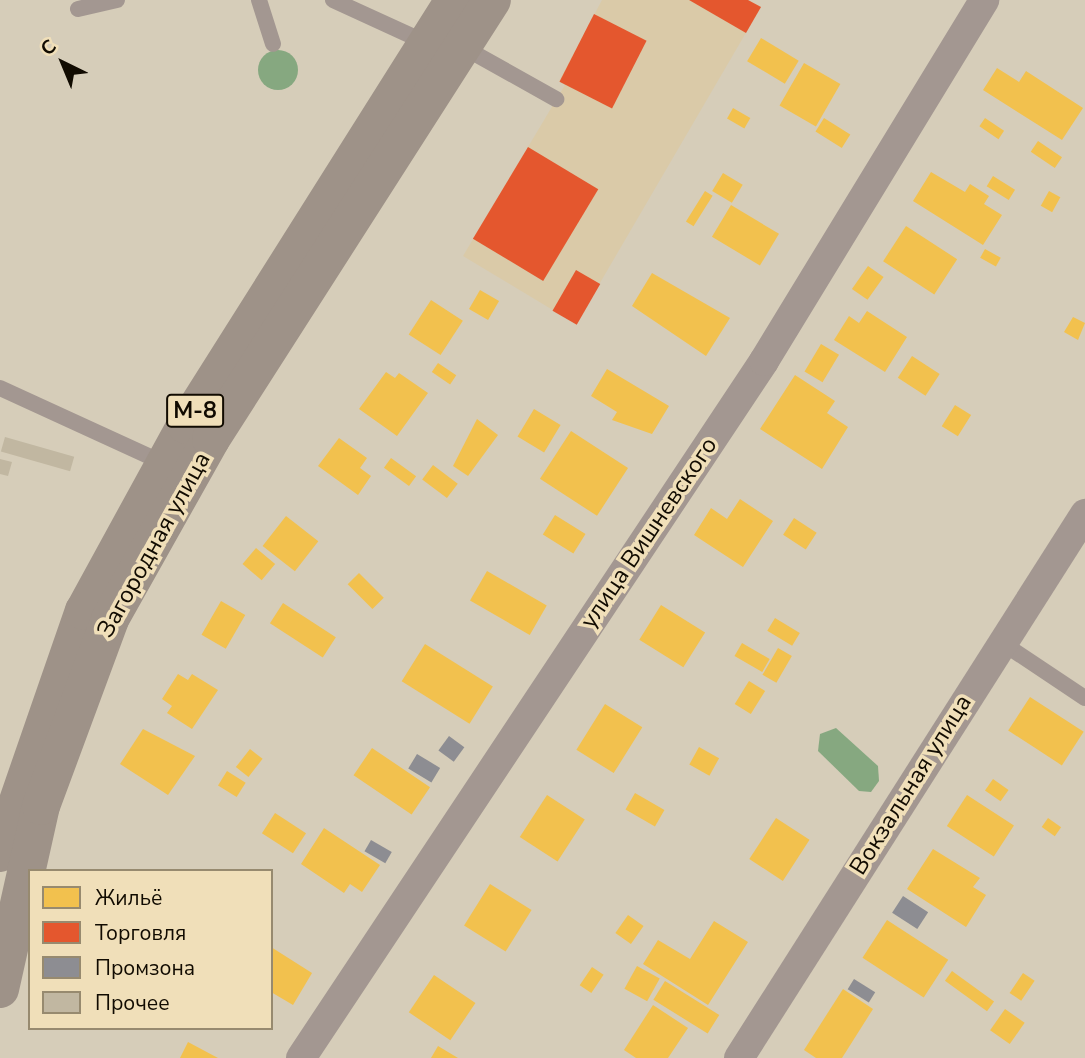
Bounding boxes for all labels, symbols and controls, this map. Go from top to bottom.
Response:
north arrow [28,28,98,98]
text: С [35,34,62,62]
road number: М-8 [165,392,225,430]
street label: улица Вишневского [574,432,724,634]
street label: Загородная улица [91,447,217,643]
street label: Вокзальная улица [844,690,978,880]
legend [28,869,273,1030]
text: Жильё [95,884,162,912]
text: Торговля [95,919,186,947]
text: Промзона [95,954,195,982]
text: Прочее [95,989,170,1017]

